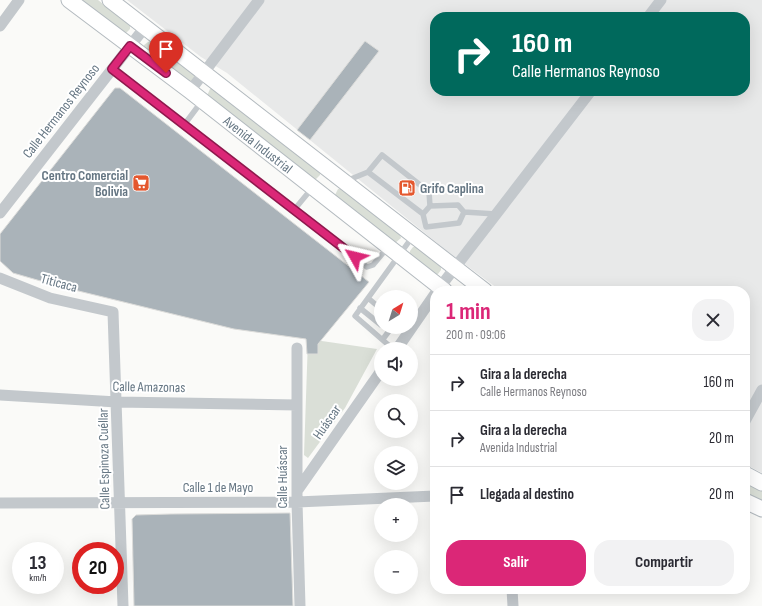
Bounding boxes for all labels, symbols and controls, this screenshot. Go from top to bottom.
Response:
text: 160 m [512,27,572,60]
icon: right [446,28,498,80]
pin [149,32,183,73]
icon: arrive [155,38,177,60]
street label: Calle Hermanos Reynoso [19,60,103,162]
text: Calle Hermanos Reynoso [512,61,660,82]
street label: Avenida Industrial [219,111,296,177]
place label: Centro Comercial Bolivia [42,167,128,200]
supermarket icon: Centro Comercial Bolivia [131,173,151,193]
fuel station icon: Grifo Caplina [397,178,417,198]
place label: Grifo Caplina [420,180,484,197]
position arrow [334,236,376,278]
street label: Titicaca [39,270,79,296]
north arrow [374,290,418,334]
map controls [374,290,418,594]
text: 1 min [446,297,491,326]
button: close [692,299,734,341]
text: 200 m · 09:06 [446,327,506,343]
button: sound [374,342,418,386]
text: Gira a la derecha [480,365,567,384]
icon: right [446,372,468,394]
text: 160 m [703,373,734,392]
street label: Calle Amazonas [113,378,185,396]
text: Calle Hermanos Reynoso [480,384,587,400]
button: search [374,394,418,438]
street label: Huáscar [309,401,345,443]
street label: Calle Espinoza Cuéllar [95,408,113,510]
text: Gira a la derecha [480,421,567,440]
icon: right [446,428,468,450]
text: 20 m [709,429,734,448]
text: Avenida Industrial [480,440,557,456]
street label: Calle Huáscar [274,445,291,509]
button: layers [374,446,418,490]
street label: Calle 1 de Mayo [183,479,253,496]
icon: arrive [446,484,468,506]
text: Llegada al destino [480,485,574,504]
text: 20 m [709,485,734,504]
button: + [374,498,418,542]
button: Salir [446,540,586,586]
button: Compartir [594,540,734,586]
speed limit sign: 20 [72,542,124,594]
button: − [374,550,418,594]
text: 13 [30,551,46,575]
text: km/h [29,572,47,584]

